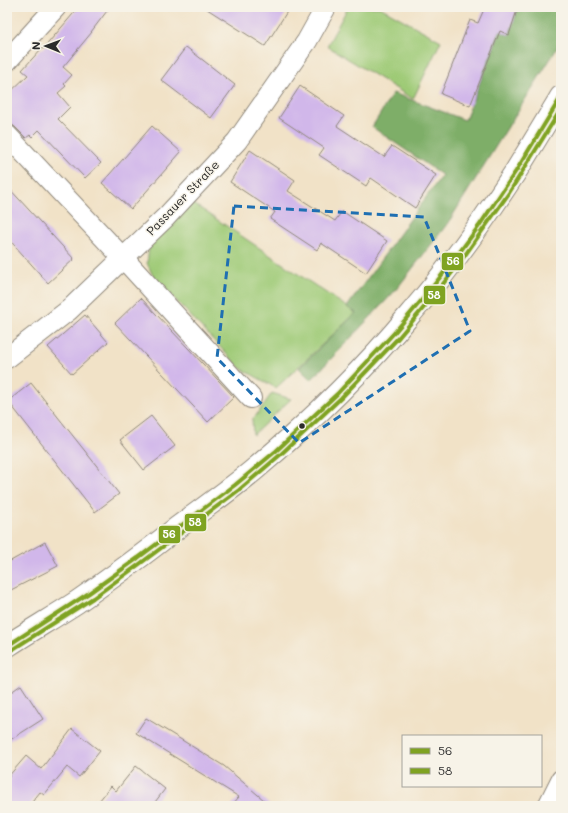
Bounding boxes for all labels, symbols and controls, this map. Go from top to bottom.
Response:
north arrow [26,26,66,66]
text: N [28,42,43,50]
street label: Passauer Straße [142,156,222,238]
line badge: 56 [441,252,464,271]
text: 56 [446,253,460,268]
line badge: 58 [423,285,446,305]
text: 58 [427,287,441,302]
unlabelled marker [297,421,307,431]
line badge: 58 [184,513,207,532]
text: 58 [188,514,202,529]
line badge: 56 [158,525,181,544]
text: 56 [162,526,176,541]
legend [402,735,542,787]
text: 56 [438,742,452,758]
text: 58 [438,762,452,778]

